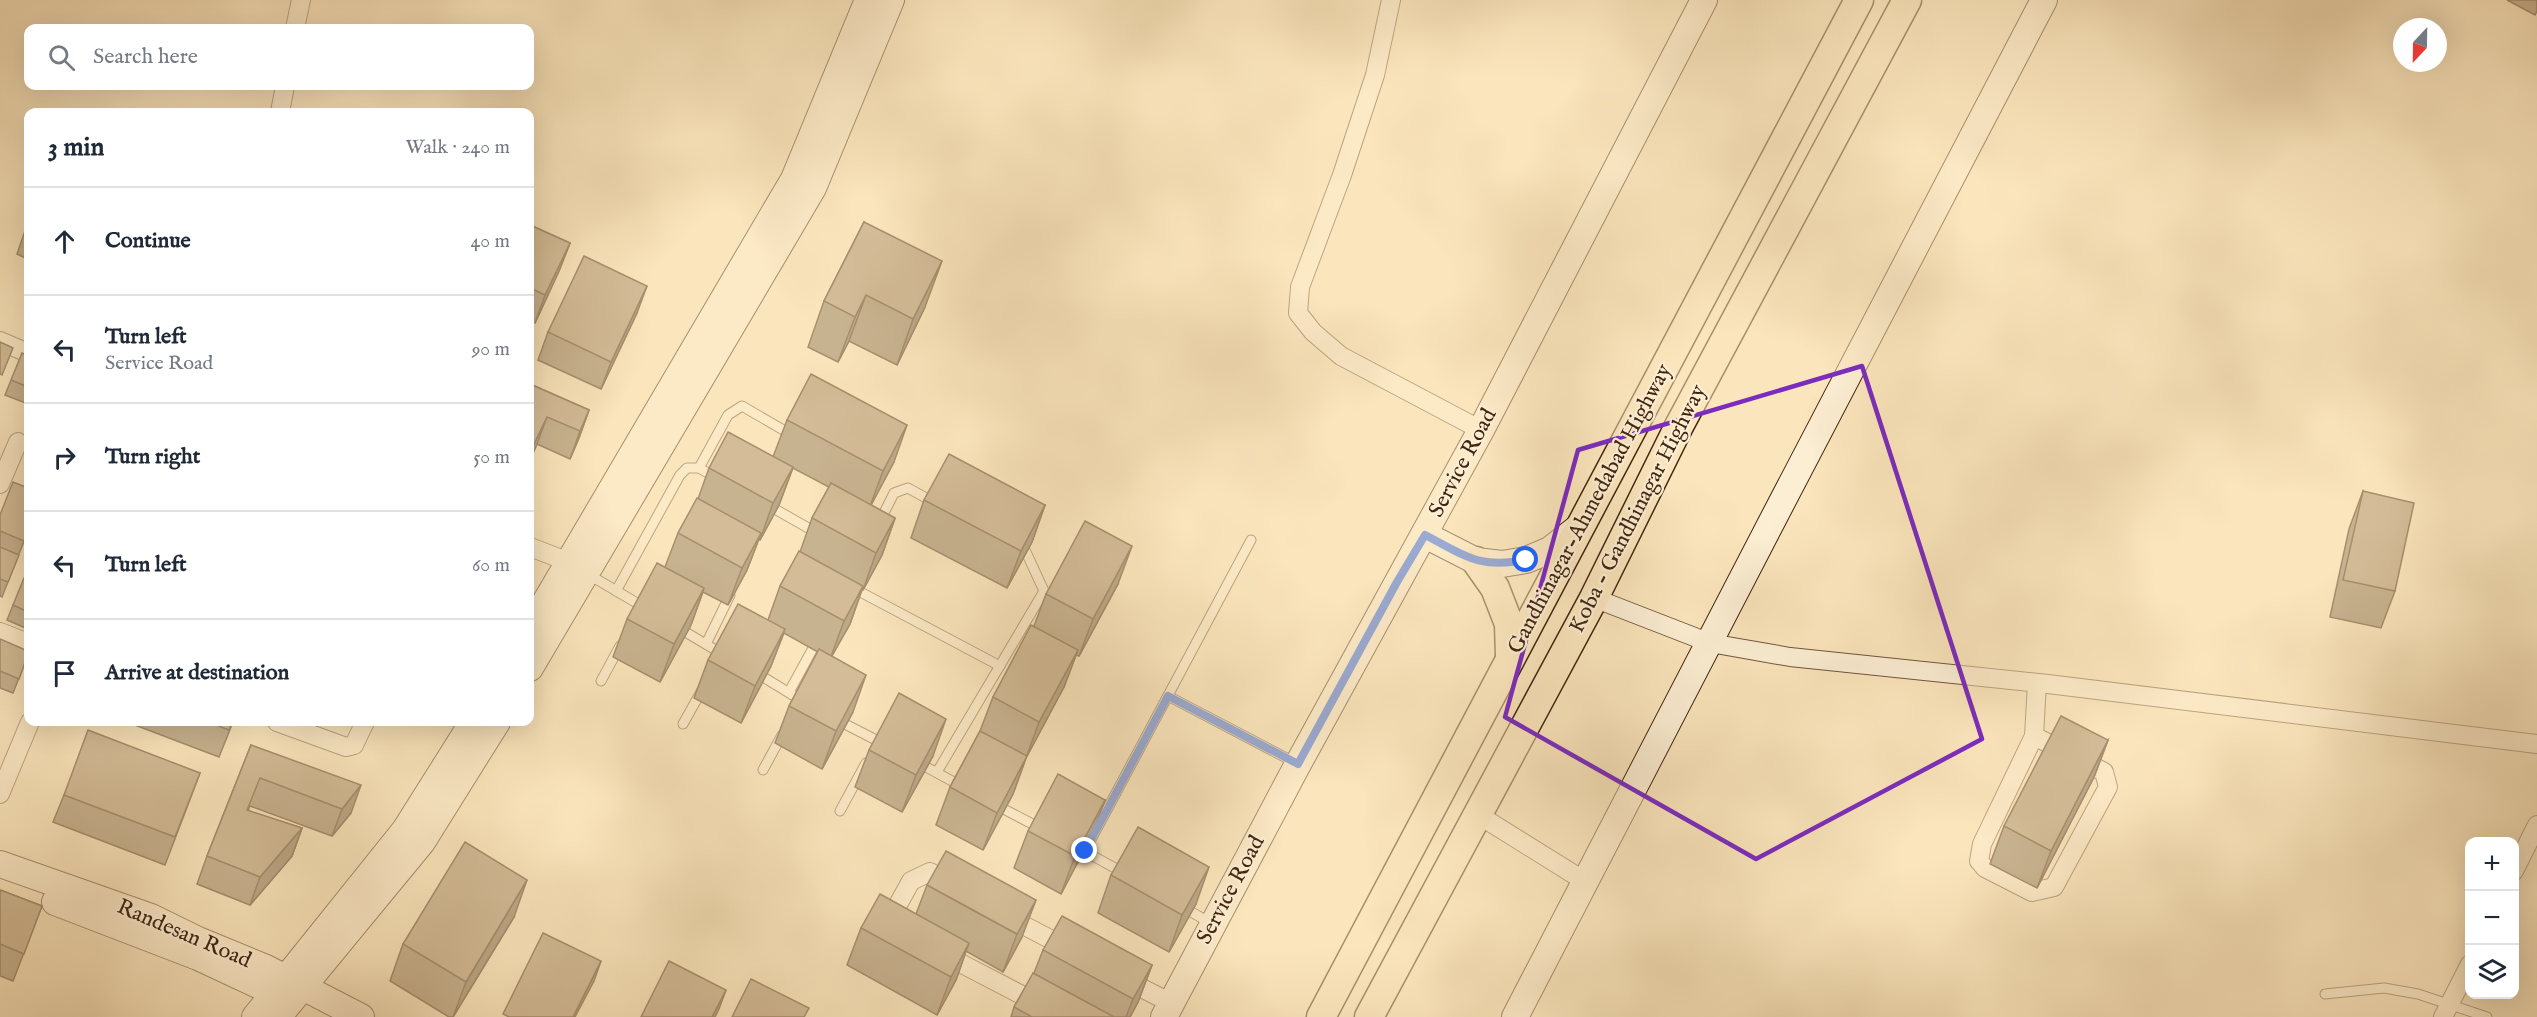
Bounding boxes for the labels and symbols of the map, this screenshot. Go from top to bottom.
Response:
north arrow [2393,18,2447,72]
street label: Gandhinagar-Ahmedabad Highway [1502,359,1679,659]
street label: Koba - Gandhinagar Highway [1563,380,1713,638]
street label: Service Road [1423,404,1503,522]
route start [1512,546,1538,572]
street label: Service Road [1191,831,1271,949]
route end [1071,837,1097,863]
street label: Randesan Road [113,893,256,975]

